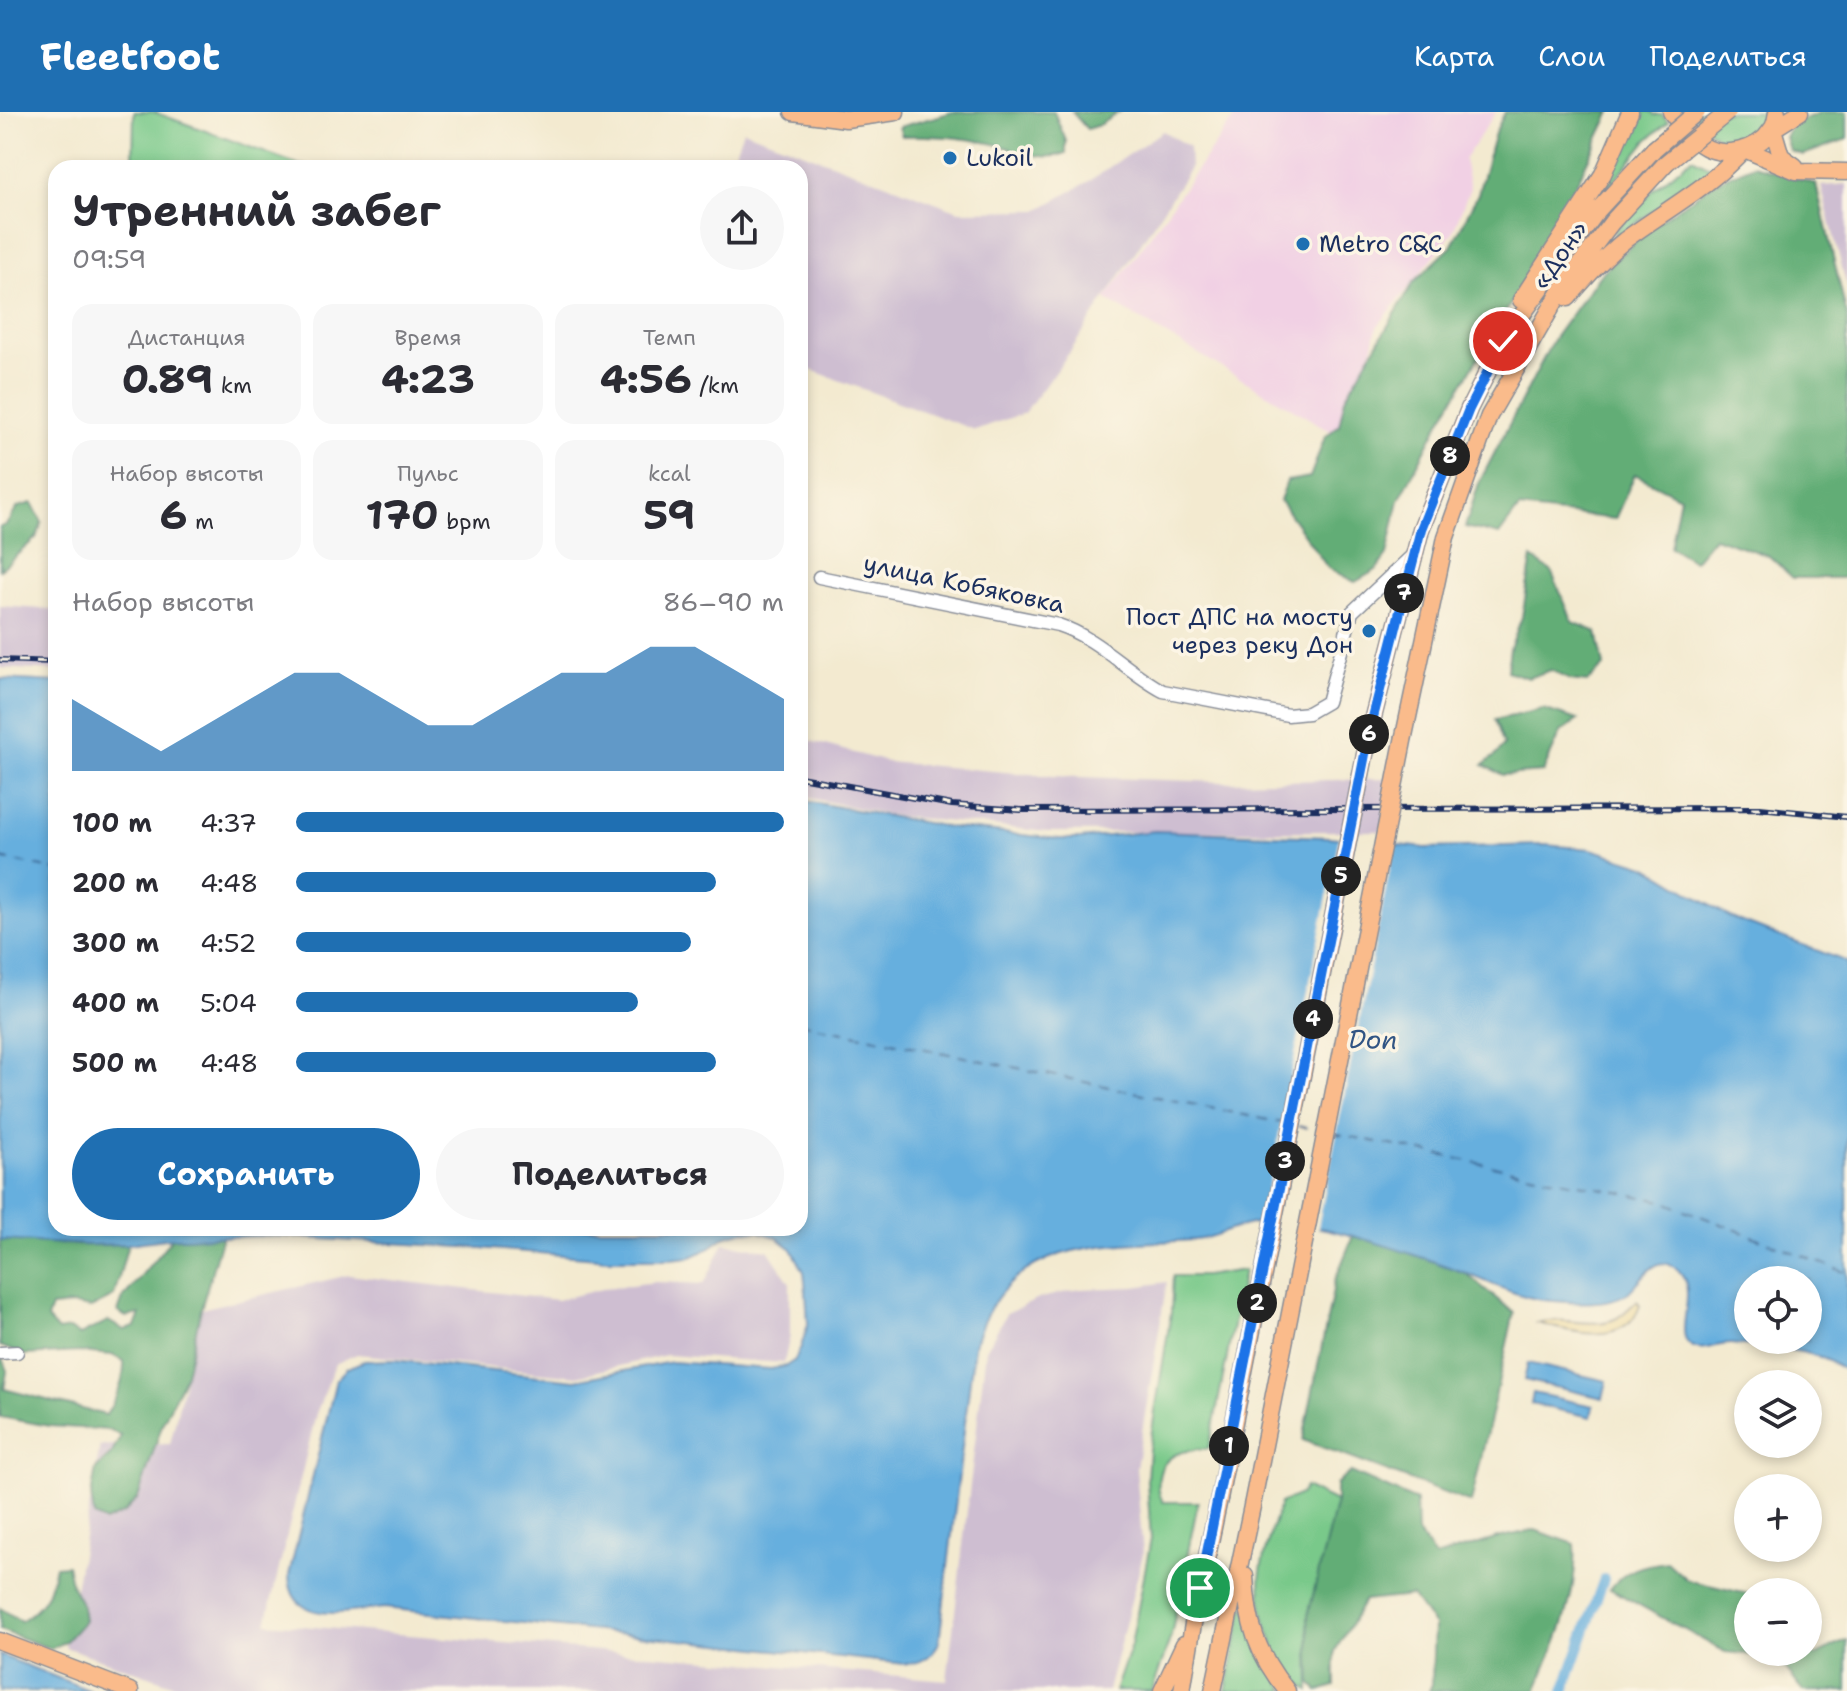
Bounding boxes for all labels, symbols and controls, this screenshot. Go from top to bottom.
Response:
text: Fleetfoot [40,31,220,82]
text: Карта [1414,37,1494,75]
text: Слои [1538,37,1605,75]
text: Поделиться [1649,37,1807,75]
place label: Lukoil [966,142,1033,174]
marker: Lukoil [941,149,959,167]
text: Утренний забег [72,181,441,240]
button: share [700,186,784,270]
street label: «Дон» [1525,214,1595,296]
place label: Metro C&C [1319,228,1443,260]
marker: Metro C&C [1294,235,1312,253]
text: 09:59 [72,241,147,276]
pin [1469,307,1537,375]
icon: check [1481,319,1525,363]
text: Дистанция [128,323,246,352]
text: Время [394,323,462,352]
text: Темп [643,323,696,352]
text: 0.89 [121,352,213,406]
text: 4:23 [381,352,475,406]
text: 4:56 [600,352,692,406]
text: km [213,371,252,400]
text: /km [692,371,739,400]
pin: 8 [1430,436,1470,476]
text: 8 [1442,441,1458,470]
text: Набор высоты [109,459,264,488]
text: Пульс [397,459,459,488]
text: kcal [648,459,691,488]
text: 6 [159,488,187,542]
text: 170 [365,488,439,542]
text: 59 [643,488,695,542]
text: m [187,507,214,536]
text: bpm [439,507,491,536]
street label: улица Кобяковка [861,547,1067,621]
pin: 7 [1384,573,1424,613]
text: 7 [1396,578,1412,607]
text: Набор высоты [72,584,254,619]
text: 86–90 m [663,584,784,619]
place label: Пост ДПС на мосту через реку Дон [1126,601,1353,661]
marker: Пост ДПС на мосту через реку Дон [1360,622,1378,640]
pin: 6 [1349,714,1389,754]
text: 6 [1361,719,1377,748]
text: 100 m [72,805,152,840]
text: 4:37 [200,805,257,840]
pin: 5 [1321,856,1361,896]
text: 5 [1334,861,1348,890]
text: 200 m [72,865,159,900]
text: 4:48 [200,865,259,900]
text: 300 m [72,925,159,960]
text: 4:52 [200,925,256,960]
text: 400 m [72,985,159,1020]
text: 5:04 [200,985,257,1020]
pin: 4 [1293,999,1333,1039]
text: 4 [1305,1004,1321,1033]
water label: Don [1348,1021,1398,1057]
text: 500 m [72,1045,157,1080]
text: 4:48 [200,1045,259,1080]
button: Сохранить [72,1128,420,1220]
button: Поделиться [436,1128,784,1220]
pin: 3 [1265,1141,1305,1181]
text: 3 [1277,1146,1293,1175]
map controls [1734,1266,1822,1666]
button: locate [1734,1266,1822,1354]
pin: 2 [1237,1283,1277,1323]
text: 2 [1249,1288,1265,1317]
button: layers [1734,1370,1822,1458]
pin: 1 [1209,1426,1249,1466]
text: 1 [1224,1431,1234,1460]
button: + [1734,1474,1822,1562]
pin [1166,1554,1234,1622]
icon: arrive [1178,1566,1222,1610]
button: − [1734,1578,1822,1666]

